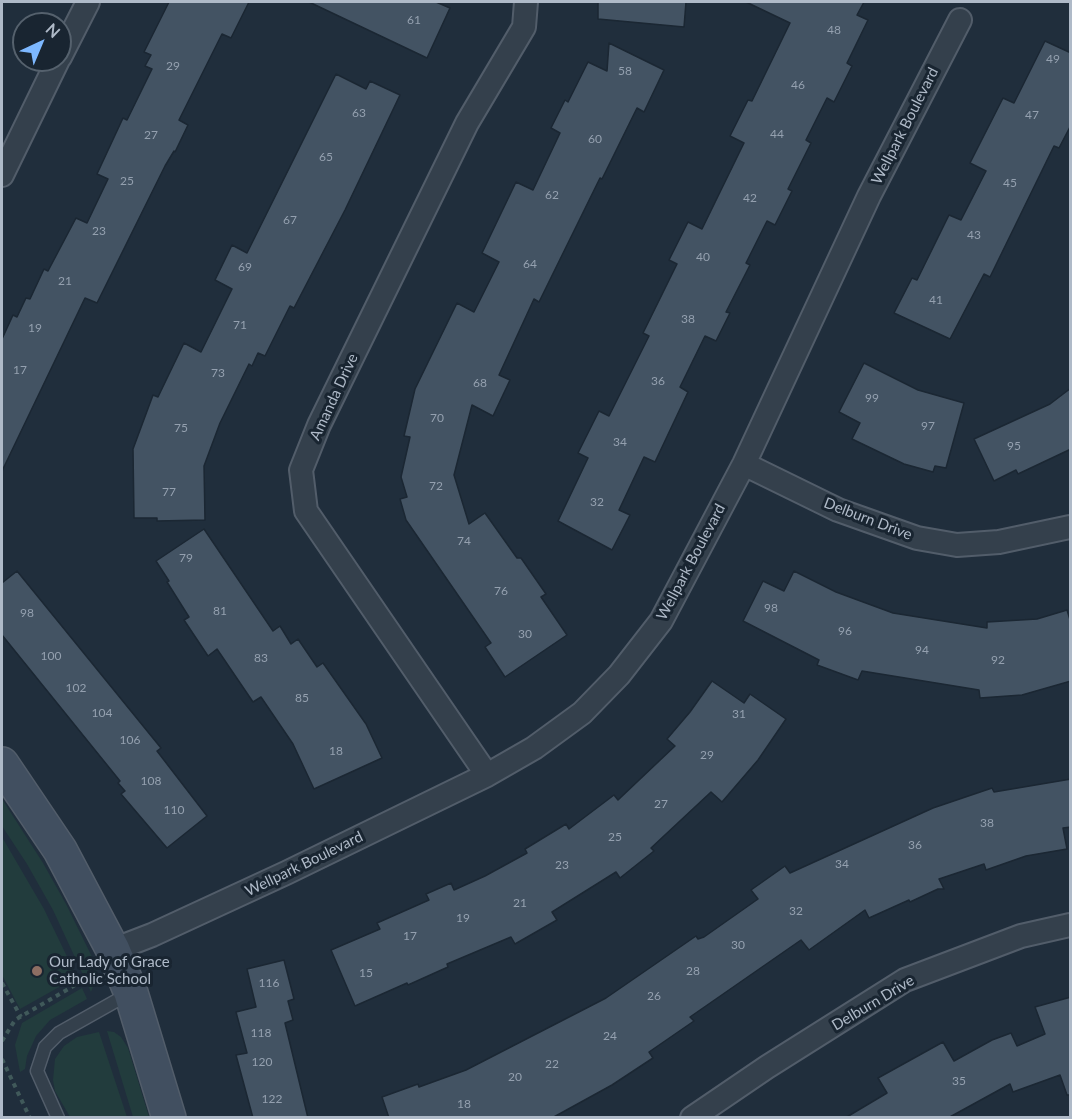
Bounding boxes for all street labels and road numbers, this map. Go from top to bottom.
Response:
street label: Wellpark Boulevard [868,65,942,187]
street label: Amanda Drive [306,351,362,443]
street label: Delburn Drive [821,494,915,544]
street label: Wellpark Boulevard [653,501,729,623]
street label: Wellpark Boulevard [242,828,366,900]
street label: Delburn Drive [829,971,917,1035]

